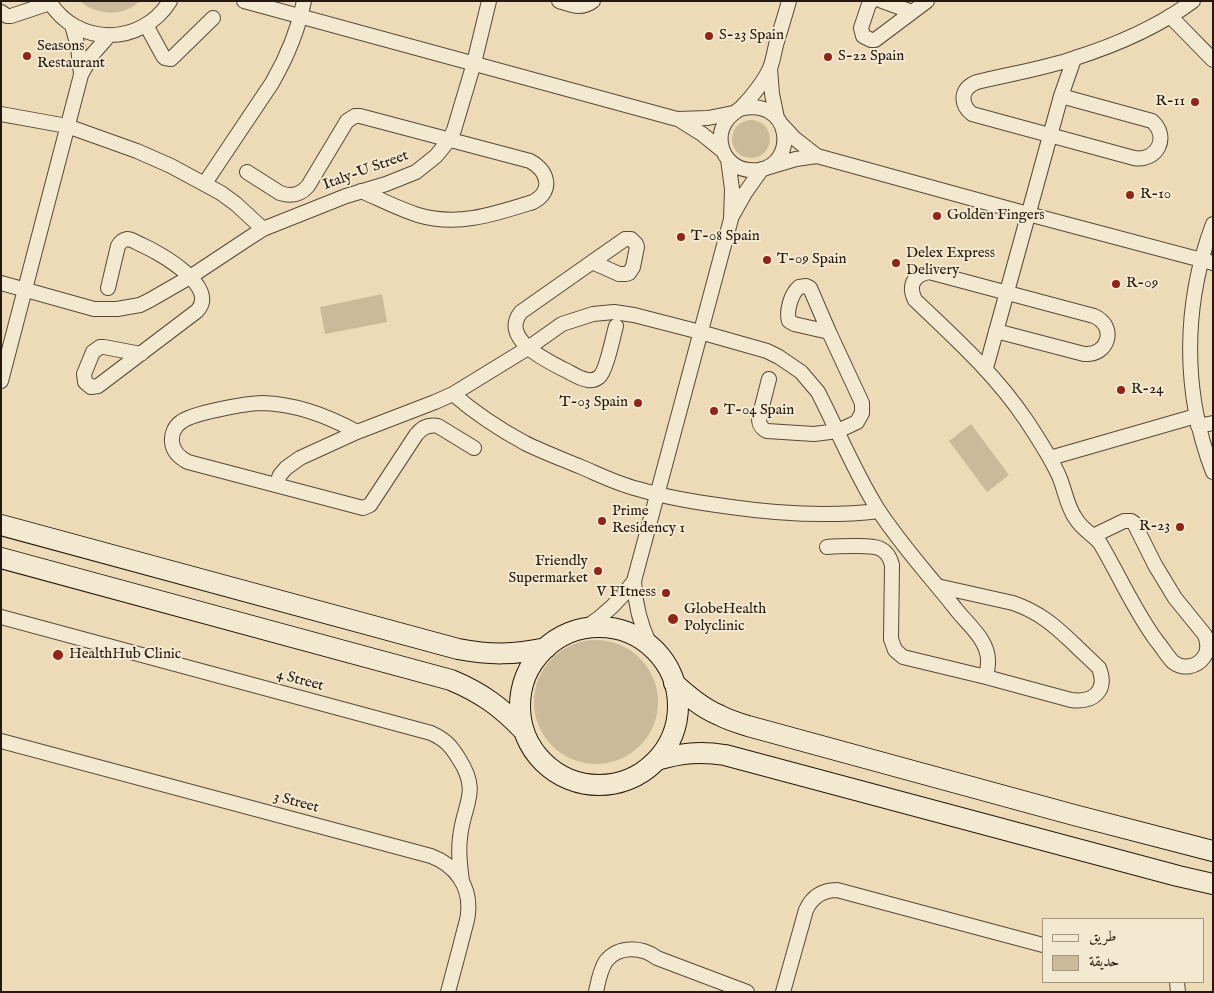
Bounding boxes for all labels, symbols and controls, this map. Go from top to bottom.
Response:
place label: S-23 Spain [719,27,784,45]
marker: S-23 Spain [703,30,715,42]
place label: Seasons Restaurant [37,38,105,73]
place label: S-22 Spain [838,48,904,66]
marker: Seasons Restaurant [21,50,33,62]
marker: S-22 Spain [822,51,834,63]
place label: R-11 [1156,93,1185,111]
marker: R-11 [1189,96,1201,108]
street label: Italy-U Street [321,147,411,195]
place label: R-10 [1140,186,1171,204]
marker: R-10 [1124,189,1136,201]
place label: Golden Fingers [947,207,1044,225]
marker: Golden Fingers [931,210,943,222]
place label: T-08 Spain [691,228,760,246]
marker: T-08 Spain [675,231,687,243]
place label: Delex Express Delivery [906,245,995,280]
place label: T-09 Spain [777,251,846,269]
marker: T-09 Spain [761,254,773,266]
marker: Delex Express Delivery [890,257,902,269]
place label: R-09 [1126,275,1158,293]
marker: R-09 [1110,278,1122,290]
place label: R-24 [1131,381,1164,399]
marker: R-24 [1115,384,1127,396]
place label: T-03 Spain [560,394,628,412]
marker: T-03 Spain [632,397,644,409]
place label: T-04 Spain [724,402,794,420]
marker: T-04 Spain [708,405,720,417]
place label: Prime Residency 1 [612,503,685,538]
marker: Prime Residency 1 [596,515,608,527]
place label: R-23 [1139,518,1170,536]
marker: R-23 [1174,521,1186,533]
place label: Friendly Supermarket [509,553,588,588]
marker: Friendly Supermarket [592,565,604,577]
place label: V FItness [596,584,656,602]
marker: V FItness [660,587,672,599]
place label: GlobeHealth Polyclinic [684,601,766,636]
marker: GlobeHealth Polyclinic [666,612,680,626]
place label: HealthHub Clinic [69,646,181,664]
marker: HealthHub Clinic [51,648,65,662]
street label: 4 Street [275,666,325,696]
street label: 3 Street [271,788,321,818]
legend [1042,918,1204,983]
text: طريق [1089,927,1116,946]
text: حديقة [1089,952,1119,971]

